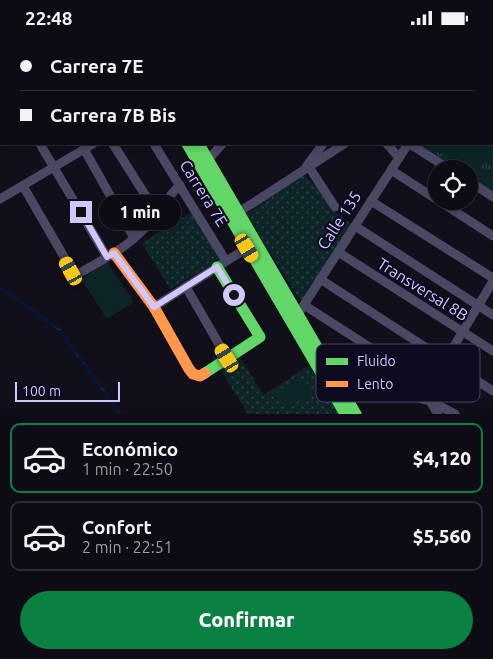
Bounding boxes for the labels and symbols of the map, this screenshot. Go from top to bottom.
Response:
street label: Carrera 7E [177,156,231,230]
street label: Calle 135 [313,187,365,253]
callout: 1 min [98,195,181,229]
route end [70,201,92,223]
car [232,231,261,265]
car [57,254,84,288]
street label: Transversal 8B [374,254,472,324]
route start [223,284,245,306]
car [212,341,241,375]
legend [316,344,480,402]
text: Fluido [357,353,396,369]
text: Lento [357,376,394,392]
scale bar [15,379,120,402]

